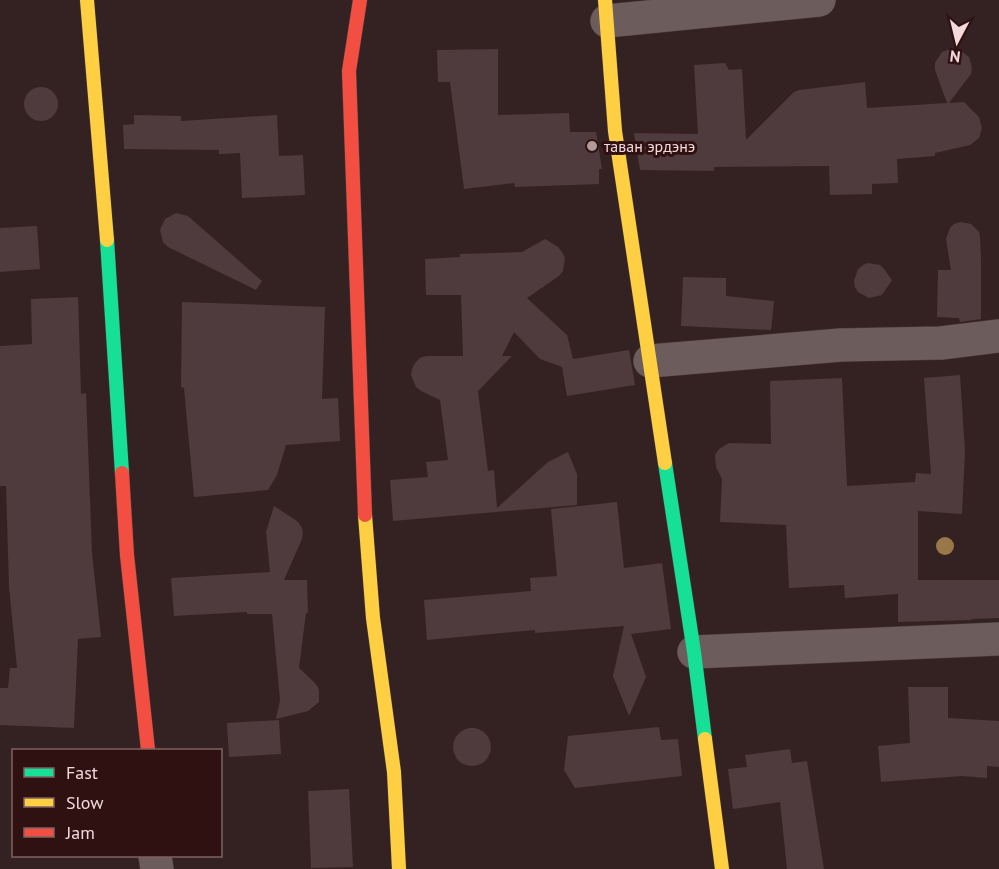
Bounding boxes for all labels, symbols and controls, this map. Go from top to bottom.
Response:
north arrow [927,12,987,72]
text: N [949,46,962,67]
place label: таван эрдэнэ [604,136,695,156]
marker: таван эрдэнэ [585,139,599,153]
legend [12,749,222,857]
text: Fast [66,761,98,784]
text: Slow [66,791,104,814]
text: Jam [65,821,95,844]

